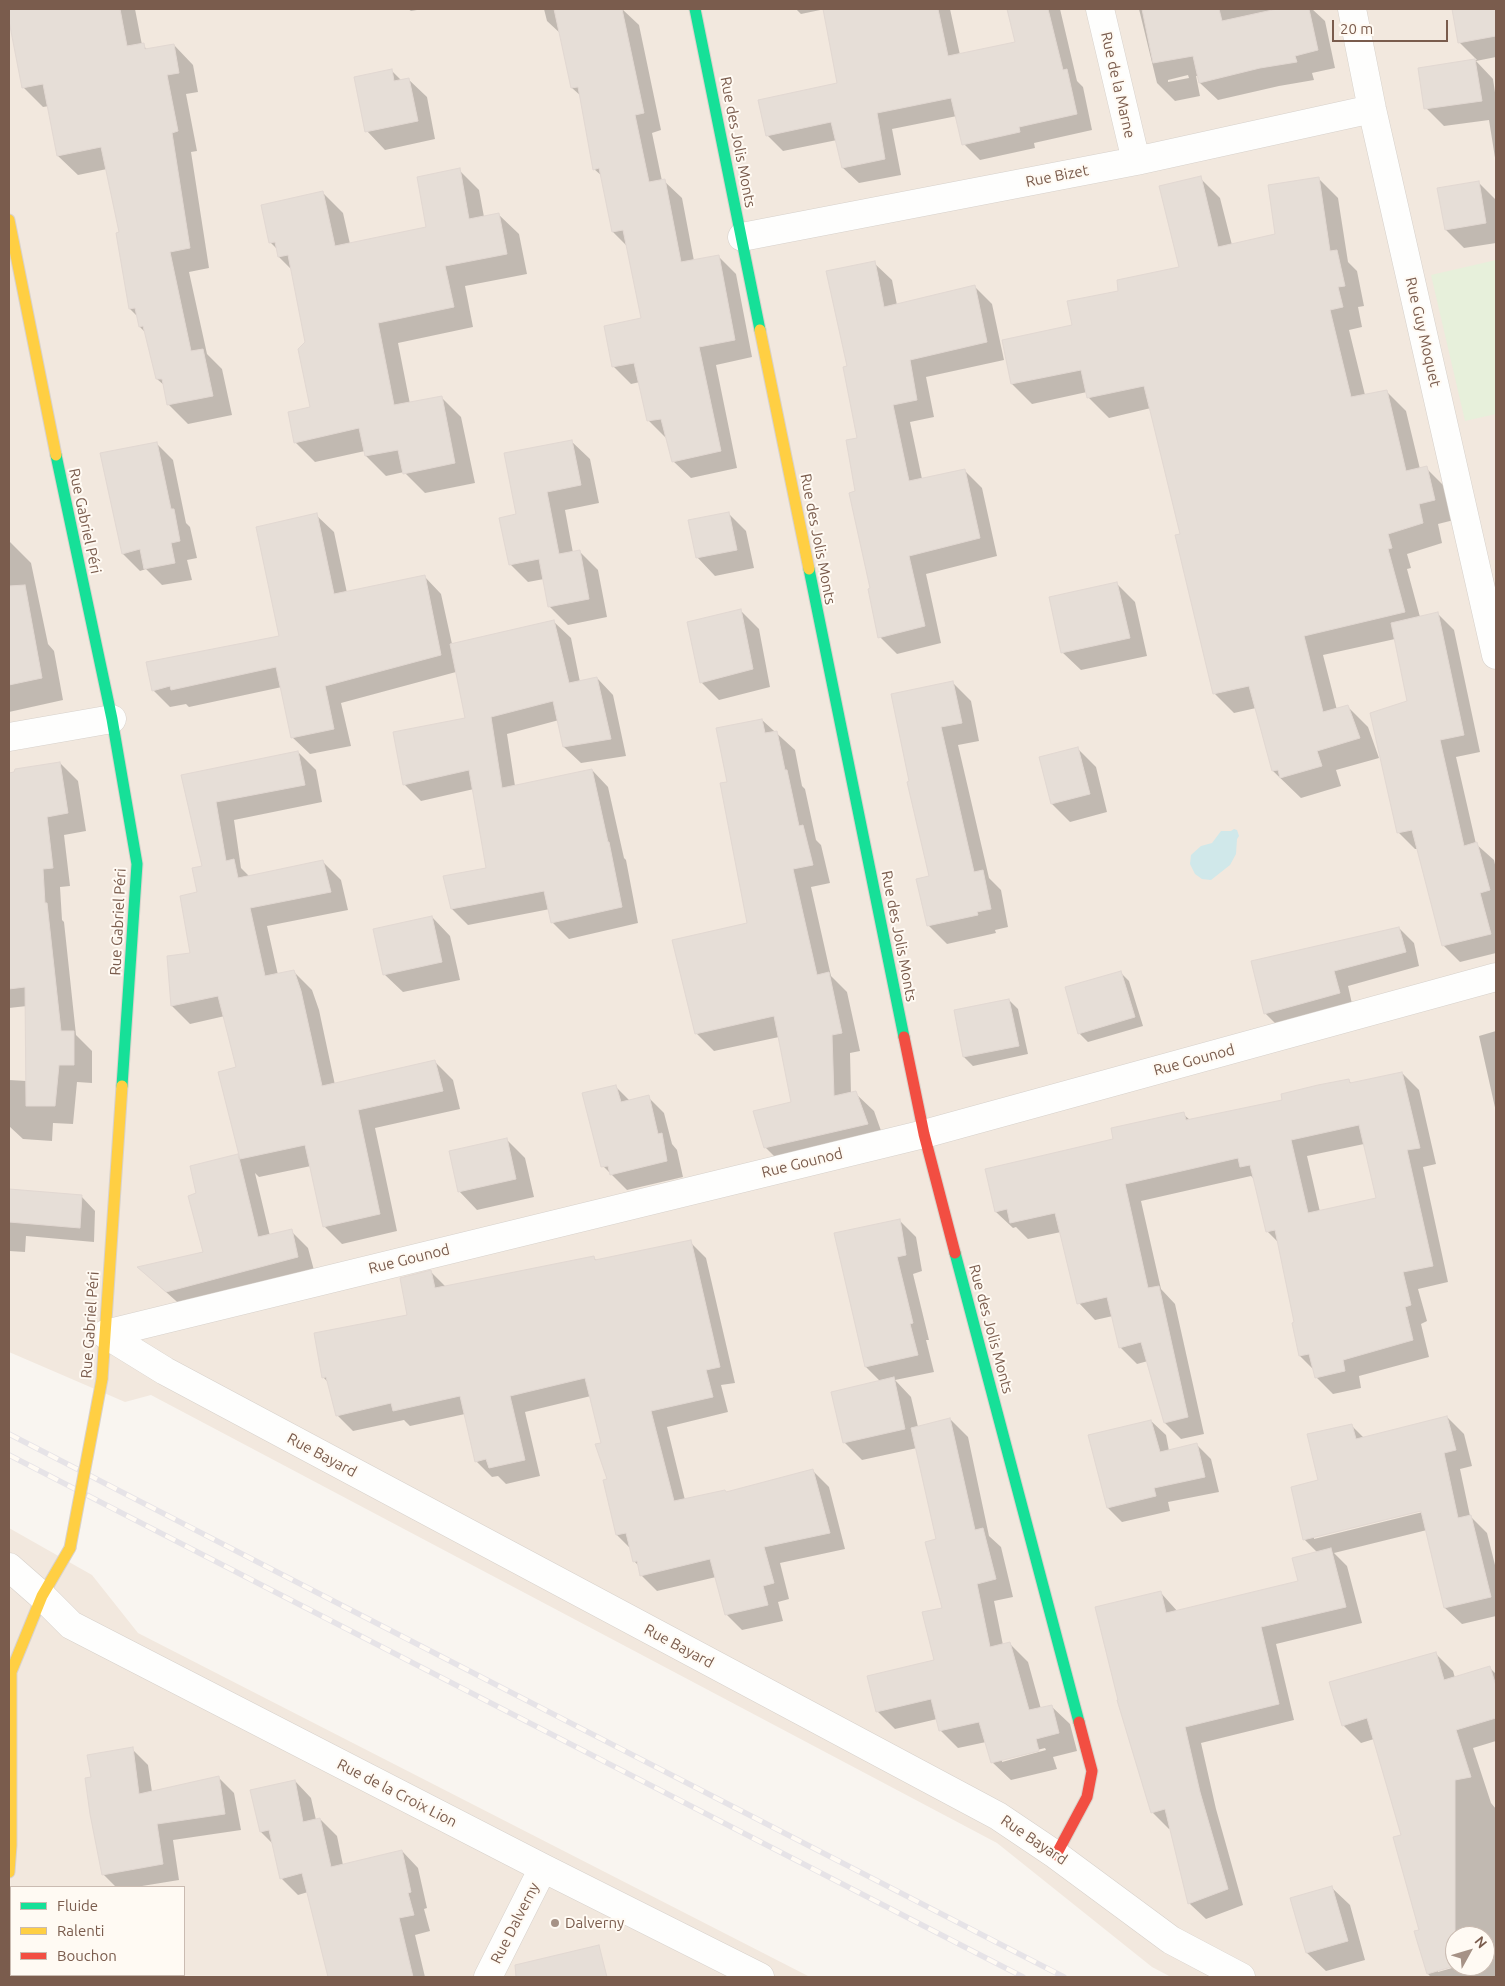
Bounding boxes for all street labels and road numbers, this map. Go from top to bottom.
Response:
street label: Rue de la Marne [1097,30,1139,140]
street label: Rue des Jolis Monts [716,75,760,209]
street label: Rue Bizet [1024,161,1090,191]
street label: Rue Guy Moquet [1402,275,1444,389]
street label: Rue Gabriel Péri [65,467,105,575]
street label: Rue des Jolis Monts [796,472,840,606]
street label: Rue Gabriel Péri [106,868,130,976]
street label: Rue des Jolis Monts [877,869,921,1003]
street label: Rue Gounod [1152,1041,1236,1079]
street label: Rue Gounod [760,1144,844,1182]
street label: Rue Gounod [367,1240,451,1278]
street label: Rue des Jolis Monts [965,1262,1017,1396]
street label: Rue Gabriel Péri [77,1271,103,1379]
street label: Rue Bayard [284,1429,360,1481]
street label: Rue Bayard [641,1620,717,1672]
street label: Rue de la Croix Lion [334,1755,460,1831]
street label: Rue Bayard [997,1811,1071,1869]
street label: Rue Dalverny [487,1879,543,1967]

